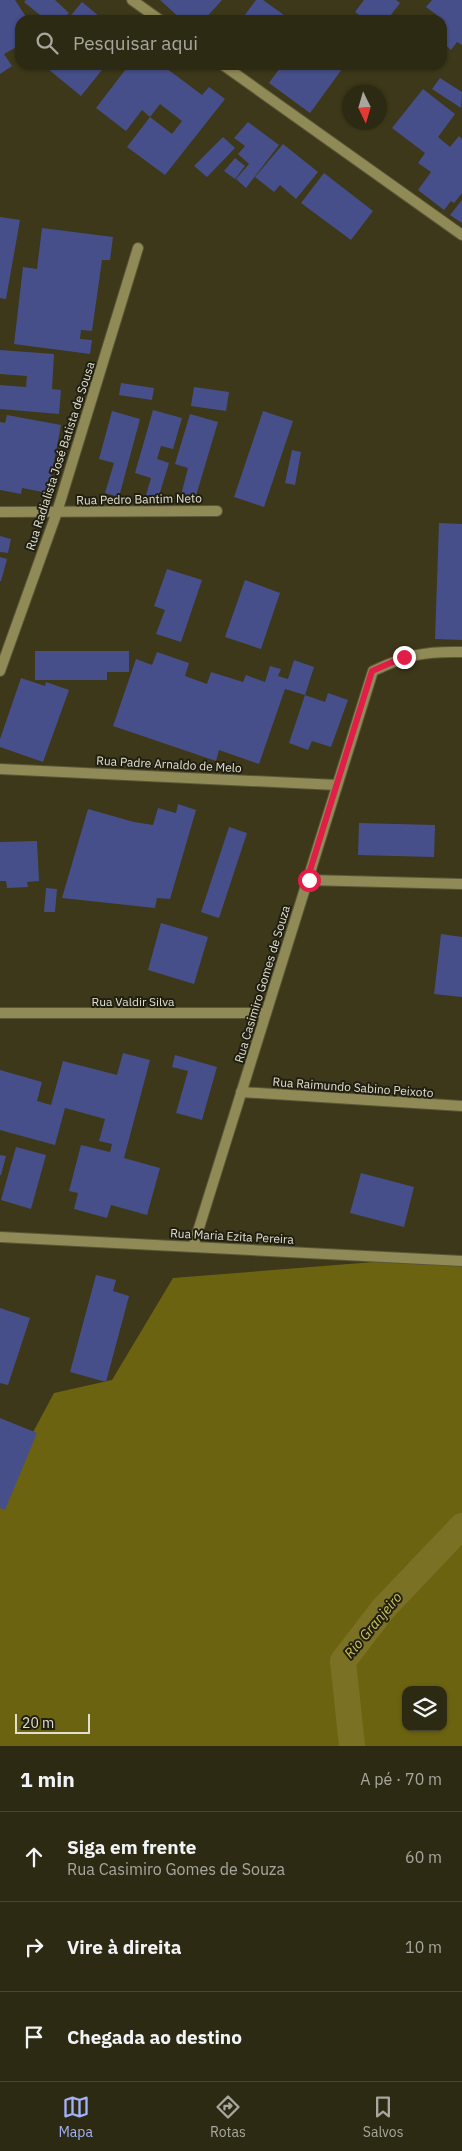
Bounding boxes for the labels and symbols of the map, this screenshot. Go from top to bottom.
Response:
north arrow [342,85,387,130]
street label: Rua Radialista José Batista de Sousa [22,359,98,552]
street label: Rua Pedro Bantim Neto [76,490,202,508]
route end [393,646,416,669]
street label: Rua Padre Arnaldo de Melo [96,753,242,775]
route start [298,869,321,892]
street label: Rua Casimiro Gomes de Souza [231,903,293,1064]
street label: Rua Valdir Silva [92,994,175,1009]
street label: Rua Raimundo Sabino Peixoto [272,1074,434,1100]
street label: Rua Maria Ezita Pereira [170,1225,295,1247]
water label: Rio Granjeiro [340,1588,406,1662]
scale bar [15,1711,90,1734]

